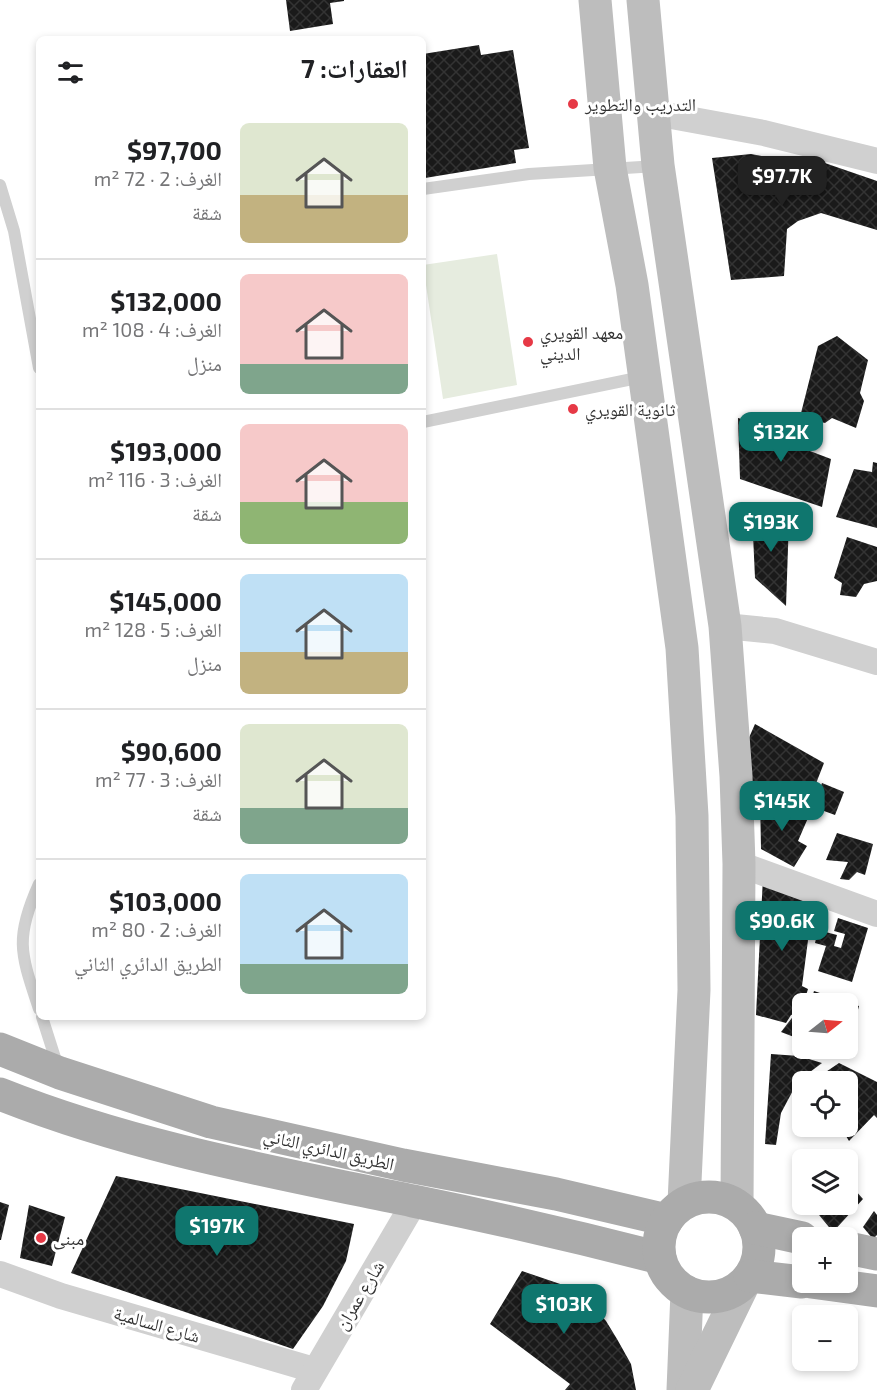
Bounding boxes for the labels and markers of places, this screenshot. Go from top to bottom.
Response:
place label: التدريب والتطوير [584,93,696,116]
marker: التدريب والتطوير [566,97,580,111]
pin: $97.7K [733,156,831,207]
place label: معهد القويري الديني [540,321,623,369]
marker: معهد القويري الديني [521,335,535,349]
place label: ثانوية القويري [585,398,676,425]
marker: ثانوية القويري [566,402,580,416]
pin: $132K [739,412,823,463]
pin: $193K [729,502,813,553]
pin: $145K [740,781,824,832]
pin: $90.6K [733,901,831,952]
pin: $197K [175,1206,259,1257]
place label: مبنى [53,1227,84,1250]
marker: مبنى [34,1231,48,1245]
pin: $103K [522,1284,606,1335]

